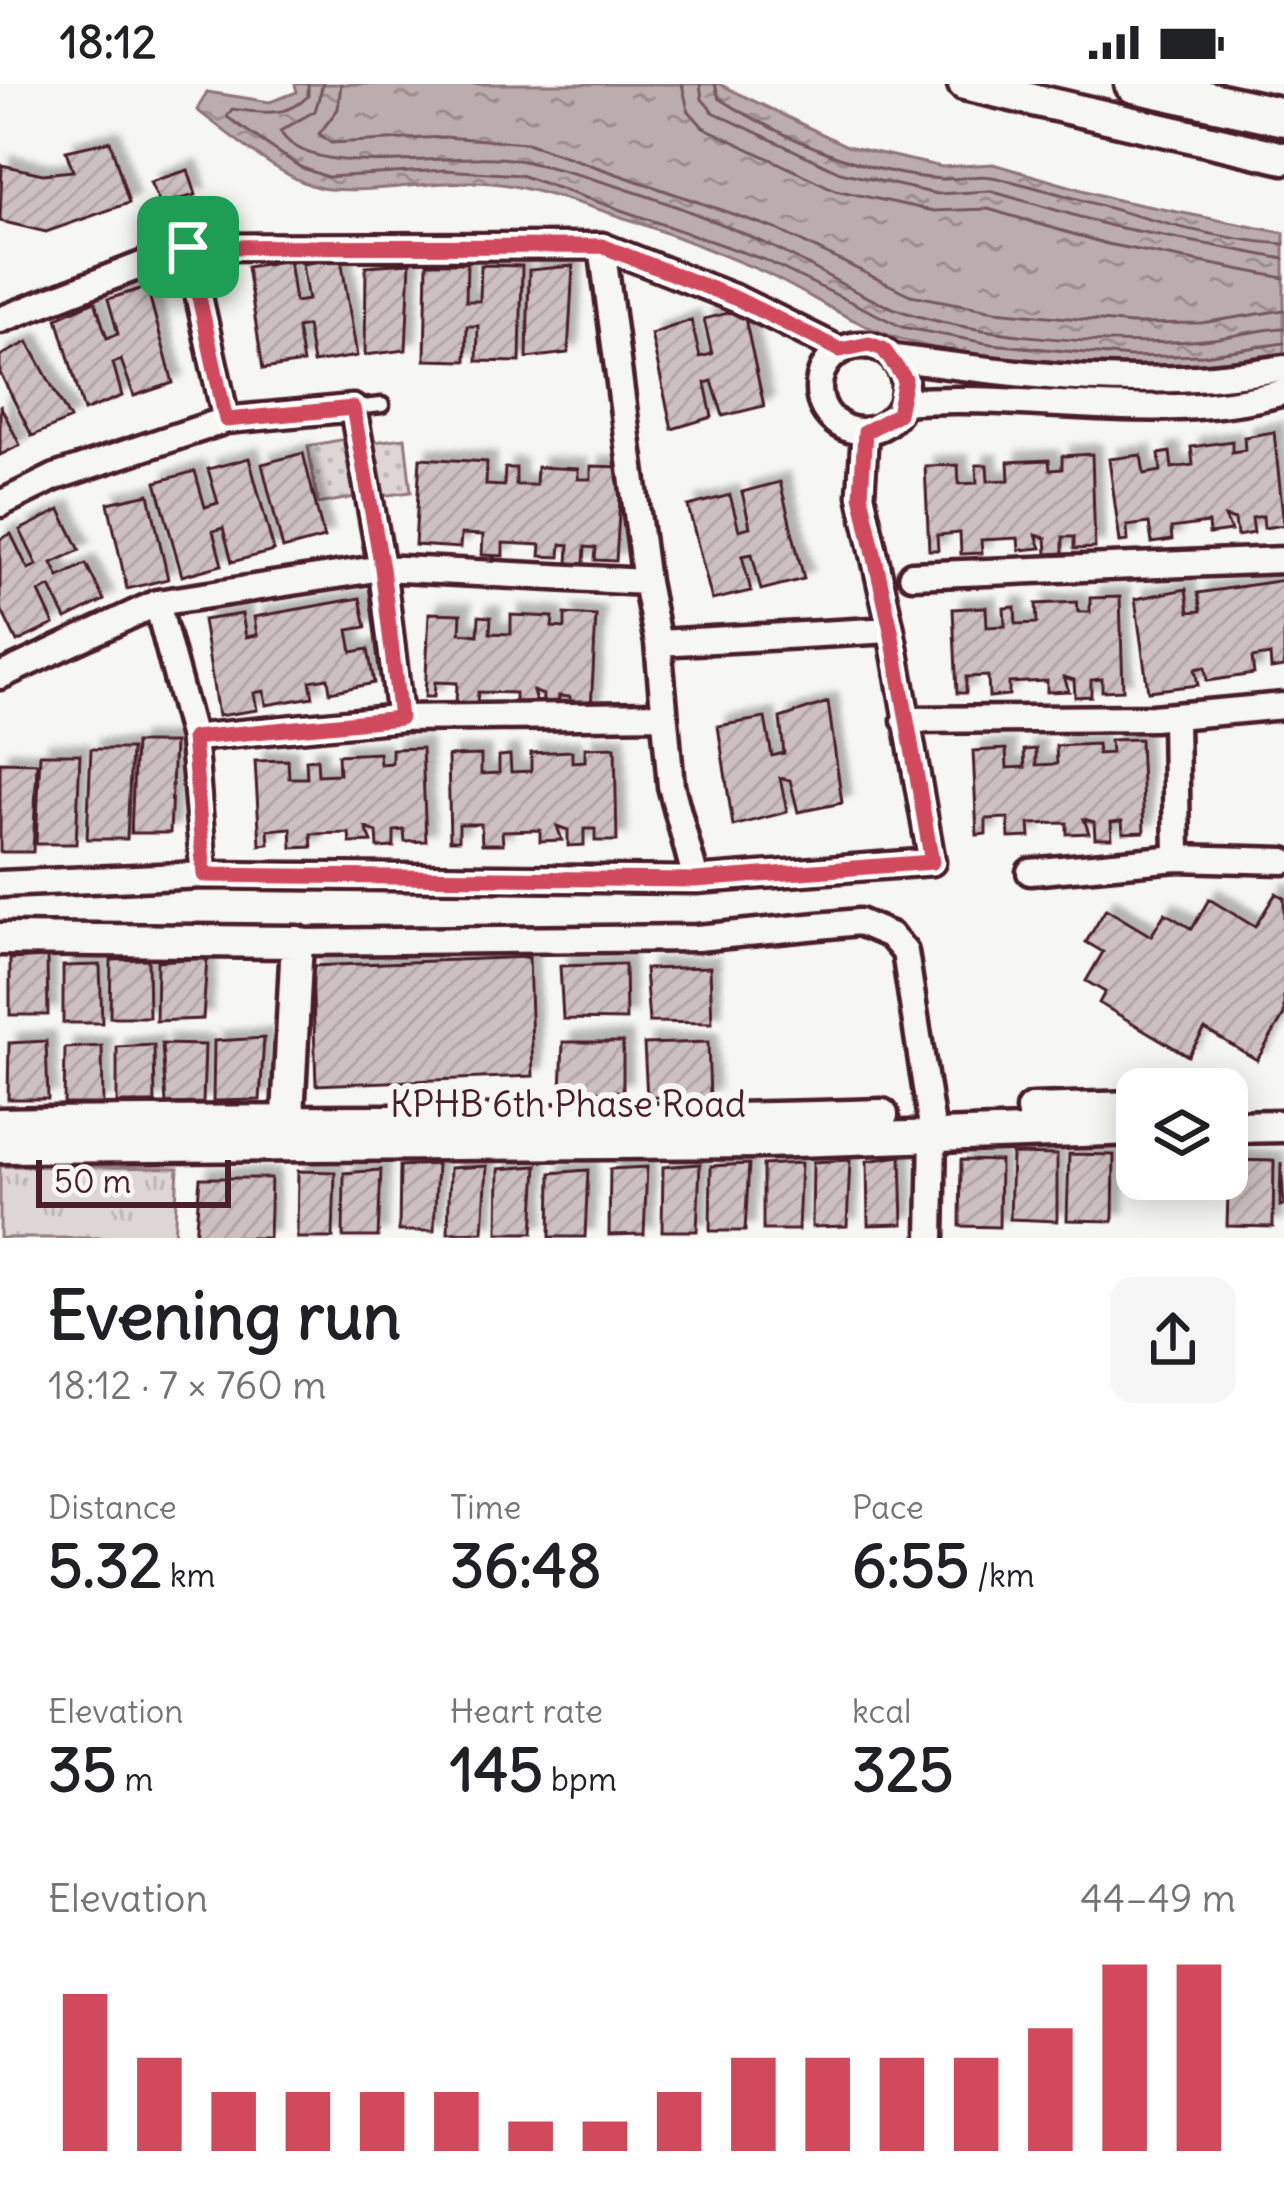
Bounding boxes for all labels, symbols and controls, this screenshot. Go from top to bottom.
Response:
text: 18:12 [60,14,156,70]
pin [137,196,239,298]
icon: arrive [155,214,221,280]
map controls [1116,1068,1248,1200]
button: layers [1116,1068,1248,1200]
street label: KPHB 6th Phase Road [390,1082,746,1127]
scale bar [36,1154,231,1207]
text: 50 m [54,1160,131,1202]
text: Evening run [48,1274,401,1357]
button: share [1110,1277,1236,1403]
text: 18:12 · 7 × 760 m [48,1361,326,1410]
text: Distance [48,1486,177,1528]
text: Time [450,1486,521,1528]
text: Pace [852,1486,924,1528]
text: 5.32 [48,1528,162,1603]
text: 36:48 [450,1528,602,1603]
text: 6:55 [852,1528,969,1603]
text: km [162,1554,216,1596]
text: /km [969,1554,1035,1596]
text: Elevation [48,1690,183,1732]
text: Heart rate [450,1690,603,1732]
text: kcal [852,1690,911,1732]
text: 35 [48,1732,117,1807]
text: 145 [450,1732,543,1807]
text: 325 [852,1732,953,1807]
text: m [117,1758,153,1800]
text: bpm [543,1758,617,1800]
text: Elevation [48,1874,208,1923]
text: 44–49 m [1080,1874,1236,1923]

